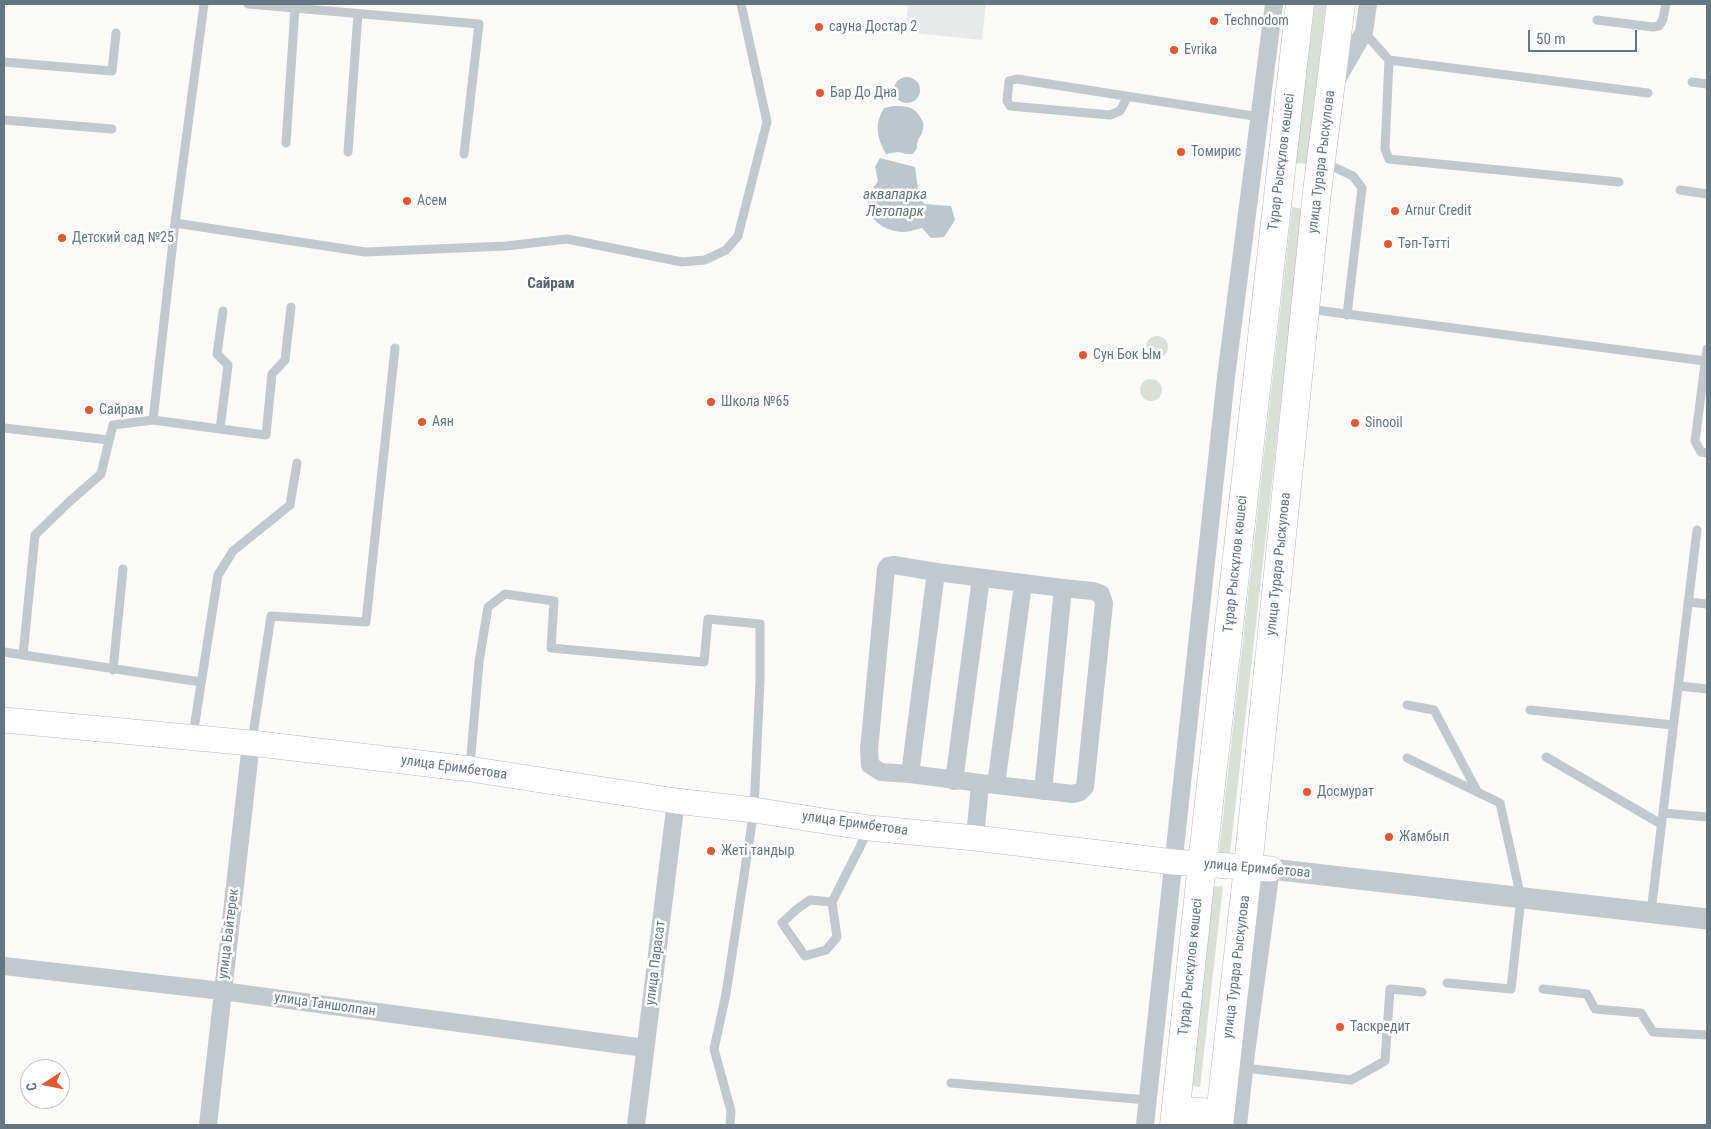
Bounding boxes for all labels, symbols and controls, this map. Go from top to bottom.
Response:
place label: Technodom [1224,13,1289,29]
marker: Technodom [1208,15,1220,27]
place label: сауна Достар 2 [829,19,917,35]
scale bar [1531,20,1640,52]
marker: сауна Достар 2 [813,21,825,33]
text: 50 m [1536,30,1566,48]
place label: Evrika [1184,42,1217,58]
marker: Evrika [1168,44,1180,56]
place label: Бар До Дна [830,85,897,101]
marker: Бар До Дна [814,87,826,99]
street label: улица Турара Рыскулова [1305,89,1339,235]
street label: Тұрар Рыскұлов көшесі [1265,92,1299,232]
place label: Томирис [1191,144,1241,160]
marker: Томирис [1175,146,1187,158]
water label: аквапарка Летопарк [863,186,927,221]
place label: Асем [417,193,447,209]
marker: Асем [401,195,413,207]
place label: Arnur Credit [1405,203,1471,219]
marker: Arnur Credit [1389,205,1401,217]
place label: Детский сад №25 [72,230,174,246]
marker: Детский сад №25 [56,232,68,244]
place label: Тәп-Тәтті [1398,236,1450,252]
marker: Тәп-Тәтті [1382,238,1394,250]
district label: Сайрам [527,275,575,293]
place label: Сун Бок Ым [1093,347,1161,363]
marker: Сун Бок Ым [1077,349,1089,361]
place label: Школа №65 [721,394,789,410]
marker: Школа №65 [705,396,717,408]
place label: Сайрам [99,402,143,418]
marker: Сайрам [83,404,95,416]
place label: Аян [432,414,454,430]
place label: Sinooil [1365,415,1403,431]
marker: Аян [416,416,428,428]
marker: Sinooil [1349,417,1361,429]
street label: улица Турара Рыскулова [1263,491,1295,637]
street label: Тұрар Рыскұлов көшесі [1220,494,1252,634]
street label: улица Еримбетова [400,752,508,784]
place label: Досмурат [1317,784,1374,800]
marker: Досмурат [1301,786,1313,798]
street label: улица Еримбетова [801,808,909,840]
place label: Жамбыл [1399,829,1449,845]
marker: Жамбыл [1383,831,1395,843]
place label: Жеті тандыр [721,843,794,859]
marker: Жеті тандыр [705,845,717,857]
street label: улица Еримбетова [1203,856,1311,882]
street label: улица Байтерек [215,888,243,980]
street label: улица Турара Рыскулова [1220,894,1254,1040]
street label: Тұрар Рыскұлов көшесі [1175,897,1207,1037]
street label: улица Парасат [642,920,670,1006]
street label: улица Таншолпан [273,990,377,1020]
place label: Таскредит [1350,1019,1410,1035]
marker: Таскредит [1334,1021,1346,1033]
north arrow [20,1059,70,1109]
text: С [23,1081,40,1092]

